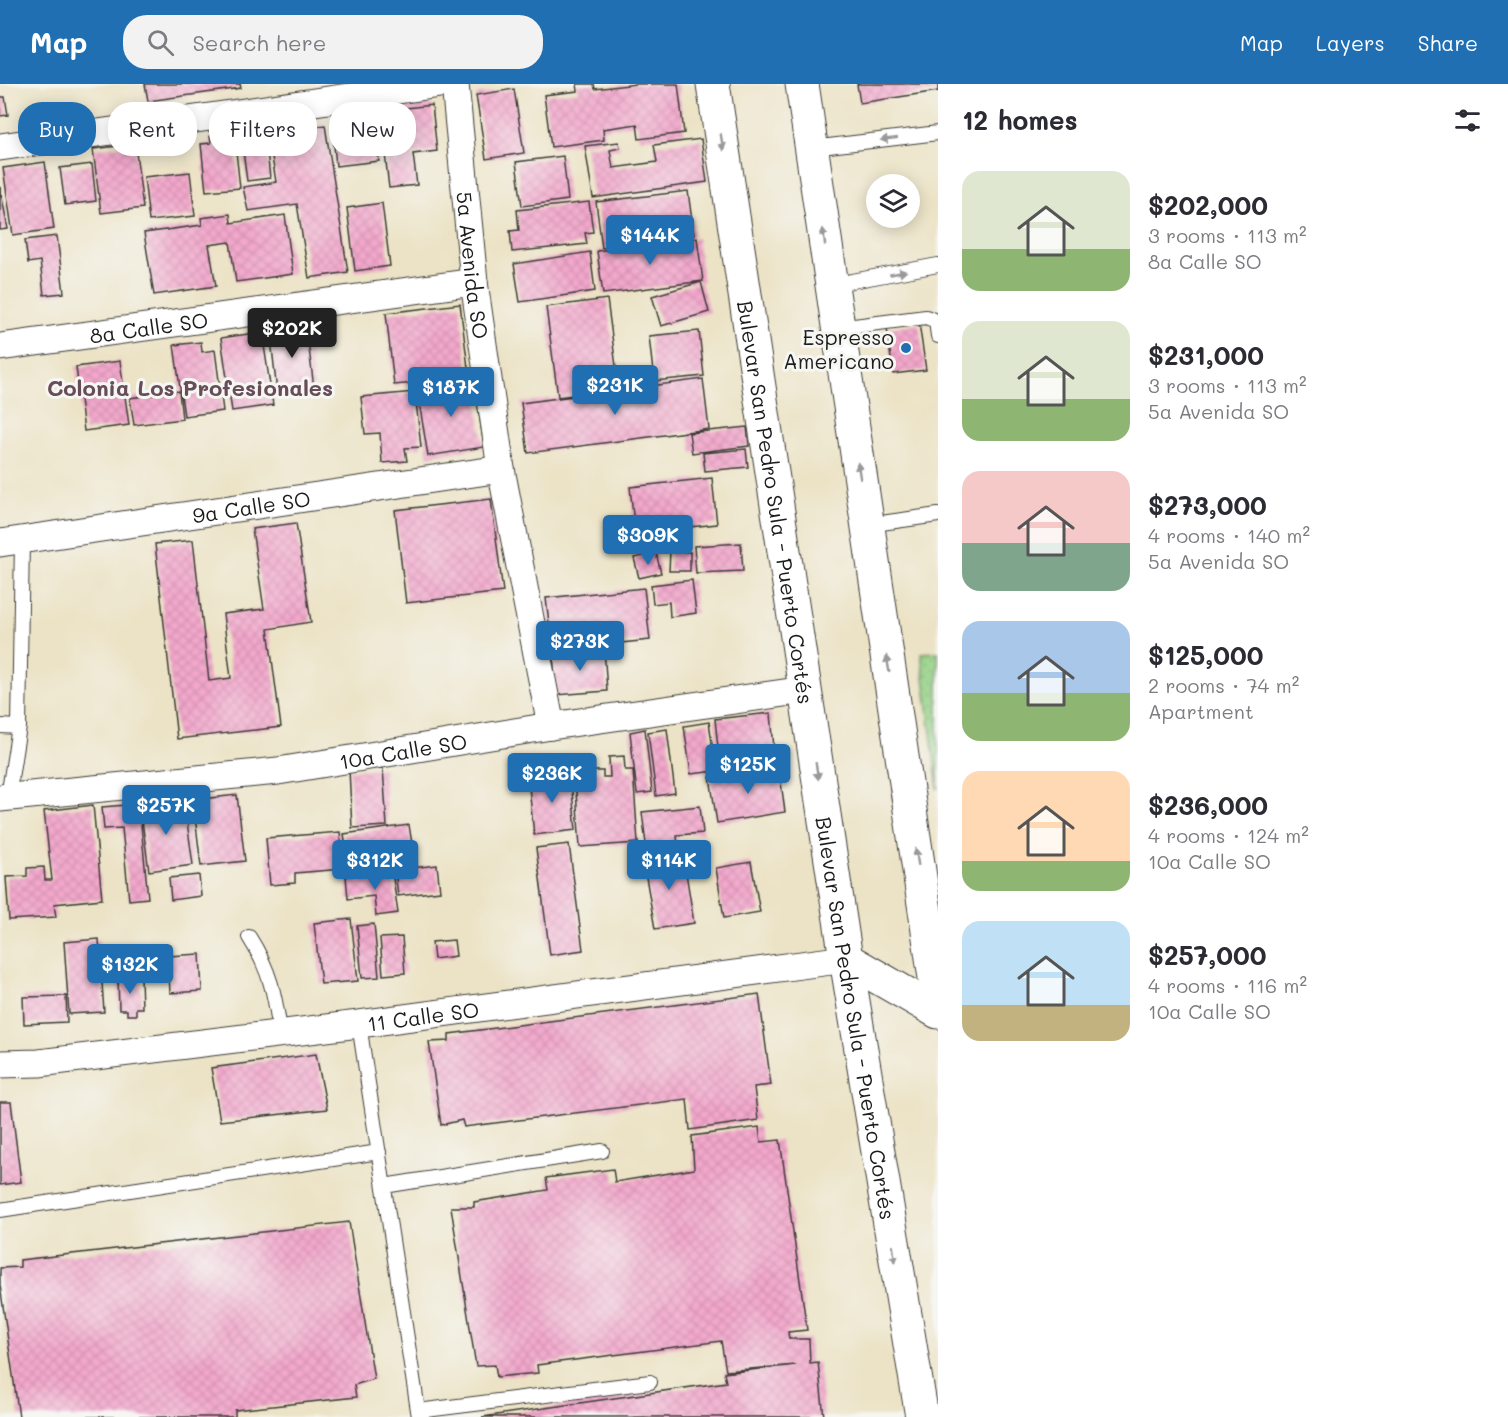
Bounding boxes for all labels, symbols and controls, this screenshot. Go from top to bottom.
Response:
search box [123,15,543,69]
text: Map [30,24,87,60]
icon: search [144,26,177,59]
text: Search here [192,28,326,57]
text: Map [1240,29,1283,56]
text: Layers [1316,29,1385,56]
text: Share [1418,29,1478,56]
chip: Buy [18,102,96,156]
chip: Rent [108,102,197,156]
chip: Filters [209,102,317,156]
chip: New [329,102,416,156]
text: 12 homes [962,103,1078,137]
icon: filters [1451,104,1484,137]
one-way arrow [717,132,726,151]
one-way arrow [879,134,898,144]
map controls [866,174,920,228]
button: layers [866,174,920,228]
text: $202,000 [1148,188,1268,222]
street label: 5a Avenida SO [452,190,496,341]
icon: home [1010,195,1082,267]
pin: $144K [608,215,692,266]
text: $144K [620,221,680,247]
text: 3 rooms · 113 m² [1148,222,1307,248]
one-way arrow [820,227,829,246]
text: 8a Calle SO [1148,248,1262,274]
one-way arrow [889,268,908,277]
street label: Bulevar San Pedro Sula - Puerto Cortés [733,299,821,706]
street label: 8a Calle SO [88,305,210,348]
pin: $202K [250,308,334,359]
text: $202K [262,314,322,340]
place label: Espresso Americano [783,323,894,374]
text: $231,000 [1148,338,1264,372]
marker: Espresso Americano [899,341,913,355]
icon: home [1010,345,1082,417]
pin: $231K [573,365,657,416]
pin: $187K [409,367,493,418]
text: $231K [586,371,644,397]
text: 3 rooms · 113 m² [1148,372,1307,398]
district label: Colonia Los Profesionales [47,373,333,402]
text: $187K [422,373,480,399]
text: 5a Avenida SO [1148,398,1289,424]
one-way arrow [855,461,864,480]
street label: 9a Calle SO [190,484,312,528]
text: $273,000 [1148,488,1267,522]
icon: home [1010,495,1082,567]
pin: $309K [606,515,690,566]
text: $309K [617,521,679,547]
text: 4 rooms · 140 m² [1148,522,1310,548]
text: 5a Avenida SO [1148,548,1289,574]
pin: $273K [538,621,622,672]
text: $273K [550,627,610,653]
text: $125,000 [1148,638,1263,672]
icon: home [1010,645,1082,717]
one-way arrow [883,654,892,673]
text: 2 rooms · 74 m² [1148,672,1299,698]
text: Apartment [1148,698,1254,724]
street label: 10a Calle SO [337,727,469,774]
pin: $125K [706,744,790,795]
text: $125K [719,750,777,776]
pin: $236K [510,753,594,804]
text: $236K [522,759,582,785]
one-way arrow [813,761,822,780]
pin: $257K [124,785,208,836]
text: $236,000 [1148,788,1268,822]
text: $257K [136,791,196,817]
icon: home [1010,795,1082,867]
street label: Bulevar San Pedro Sula - Puerto Cortés [811,815,903,1221]
text: 4 rooms · 124 m² [1148,822,1309,848]
pin: $312K [333,840,417,891]
pin: $114K [627,840,711,891]
text: $312K [346,846,404,872]
text: $114K [641,846,697,872]
one-way arrow [912,847,921,866]
text: 10a Calle SO [1148,848,1271,874]
text: $257,000 [1148,938,1266,972]
pin: $132K [88,944,172,995]
icon: home [1010,945,1082,1017]
text: $132K [101,950,159,976]
text: 4 rooms · 116 m² [1148,972,1307,998]
street label: 11 Calle SO [366,995,481,1036]
text: 10a Calle SO [1148,998,1271,1024]
one-way arrow [889,1244,898,1263]

